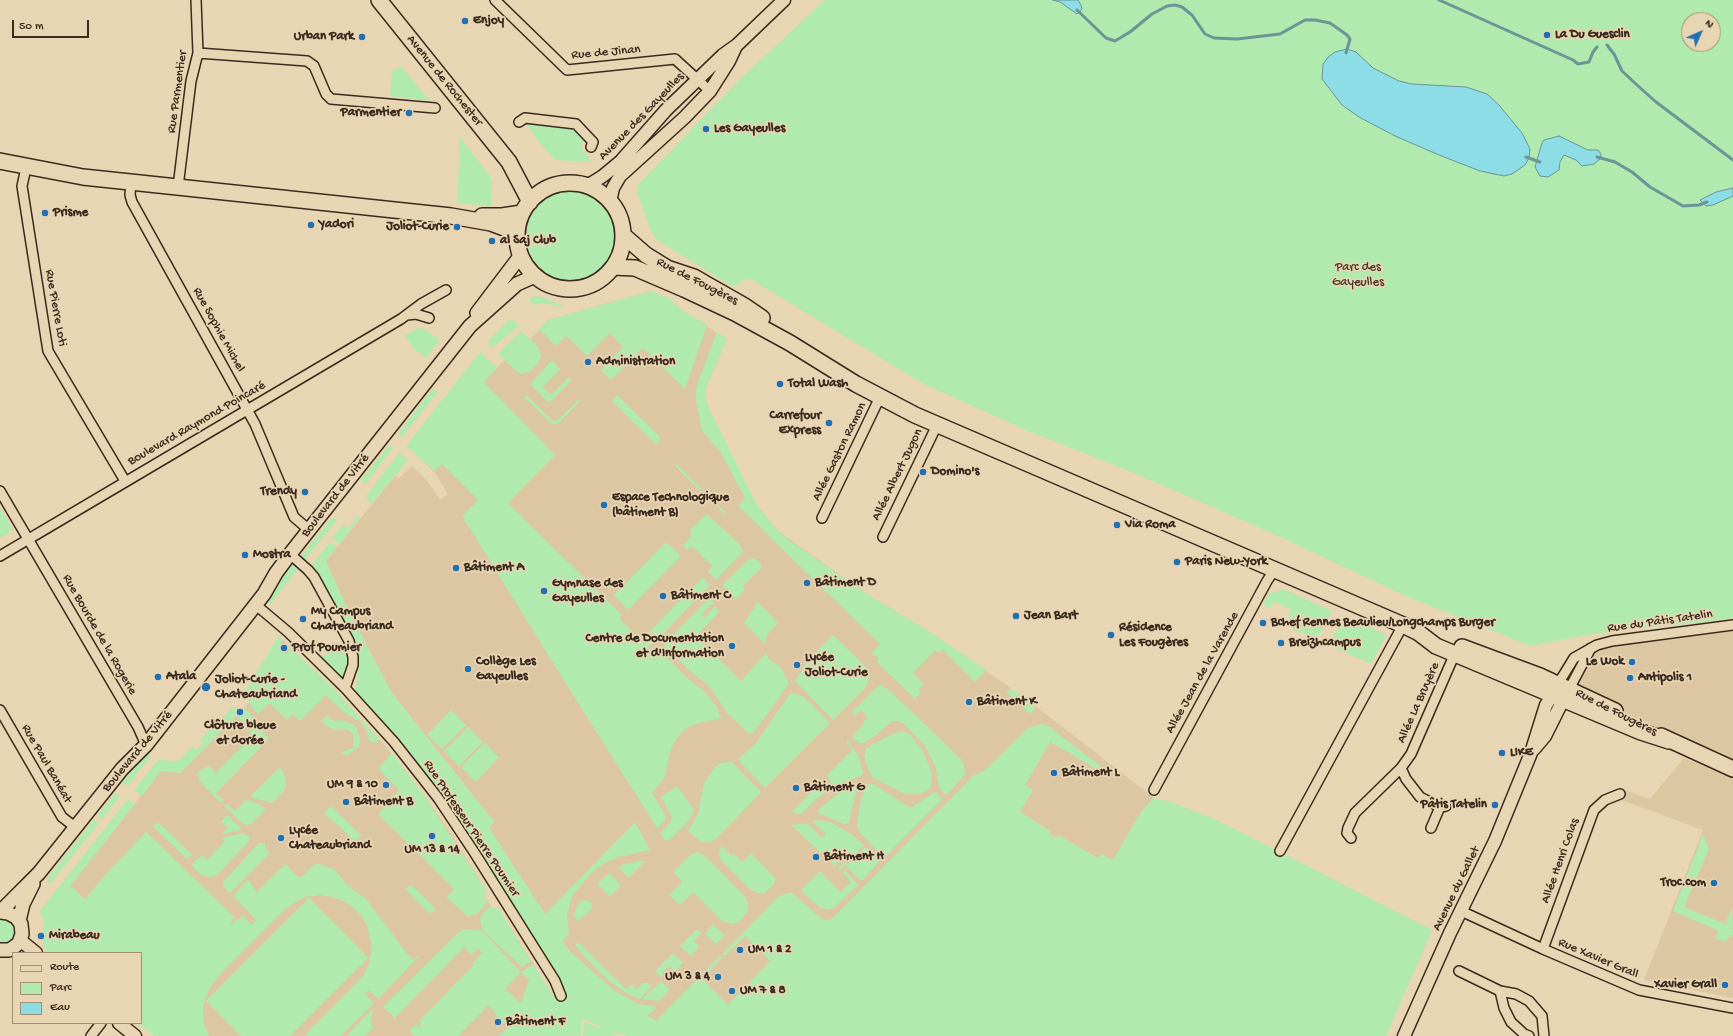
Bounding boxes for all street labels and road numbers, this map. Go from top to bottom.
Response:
street label: Avenue de Rochester [402,32,486,130]
street label: Rue de Jinan [571,42,641,64]
street label: Rue Parmentier [164,50,192,134]
street label: Avenue des Gayeulles [596,70,688,164]
street label: Rue de Fougères [653,255,741,309]
street label: Rue Pierre Loti [41,268,69,348]
street label: Rue Sophie Michel [188,285,248,375]
street label: Boulevard Raymond Poincaré [125,378,269,470]
street label: Allée Gaston Ramon [809,400,871,504]
street label: Allée Albert Jugon [869,427,927,523]
street label: Boulevard de Vitré [299,451,373,541]
street label: Rue Bourde de la Rogerie [58,572,140,698]
street label: Rue du Pâtis Tatelin [1606,607,1714,637]
street label: Allée Jean de la Varende [1163,609,1243,737]
street label: Allée La Bruyère [1394,660,1444,746]
street label: Rue de Fougères [1572,686,1660,740]
street label: Boulevard de Vitré [99,708,177,796]
street label: Rue Paul Banéat [17,722,75,806]
street label: Rue Professeur Pierre Poumier [420,758,522,900]
street label: Allée Henri Colas [1538,816,1584,906]
street label: Avenue du Gallet [1430,844,1484,934]
street label: Rue Xavier Grall [1556,935,1640,983]

